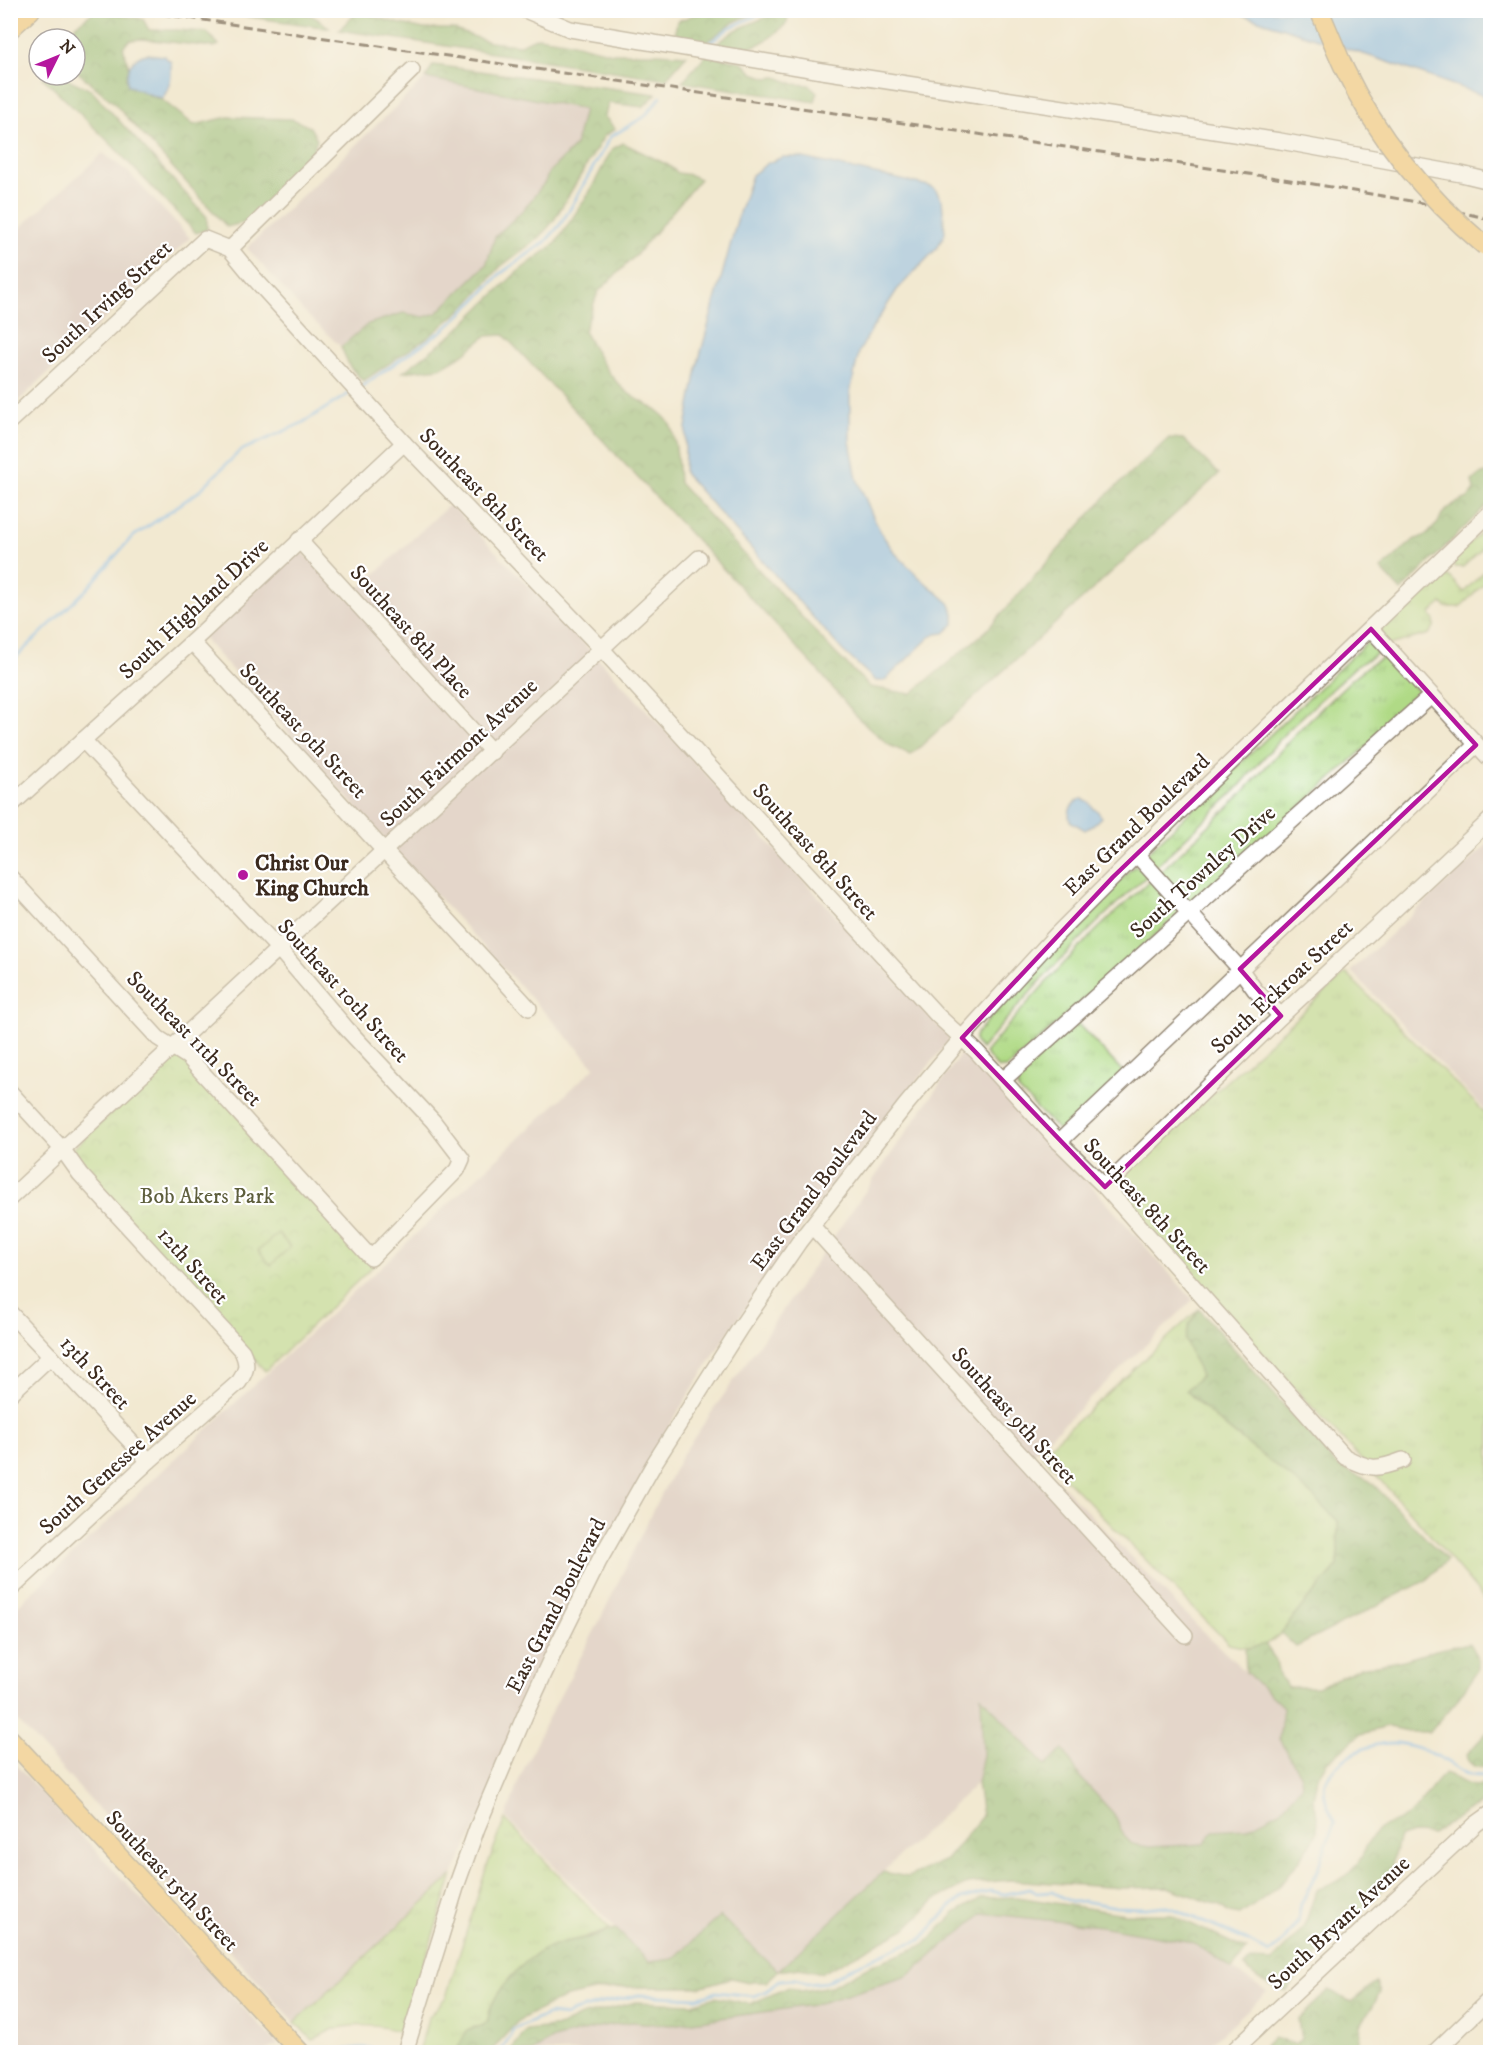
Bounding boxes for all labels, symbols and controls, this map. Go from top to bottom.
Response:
north arrow [27,27,87,87]
text: N [55,36,79,59]
street label: South Irving Street [36,235,178,369]
street label: Southeast 8th Street [413,423,555,567]
street label: South Highland Drive [114,533,274,685]
street label: Southeast 8th Place [344,560,478,704]
street label: Southeast 9th Street [233,658,373,804]
street label: South Fairmont Avenue [375,673,544,833]
street label: East Grand Boulevard [1058,748,1216,902]
street label: Southeast 8th Street [746,778,884,926]
street label: South Townley Drive [1125,800,1281,945]
place label: Christ Our King Church [255,850,369,902]
marker: Christ Our King Church [236,868,250,882]
street label: Southeast 10th Street [271,914,415,1068]
street label: South Eckroat Street [1205,914,1359,1060]
street label: Southeast 11th Street [121,966,267,1112]
street label: East Grand Boulevard [745,1106,883,1276]
street label: Southeast 8th Street [1077,1133,1217,1279]
park label: Bob Akers Park [140,1183,274,1210]
street label: 12th Street [151,1222,234,1310]
street label: 13th Street [54,1330,136,1416]
street label: Southeast 9th Street [945,1342,1083,1490]
street label: South Genessee Avenue [34,1385,202,1541]
street label: East Grand Boulevard [500,1514,612,1698]
street label: Southeast 15th Street [100,1805,244,1957]
street label: South Bryant Avenue [1262,1850,1416,1996]

